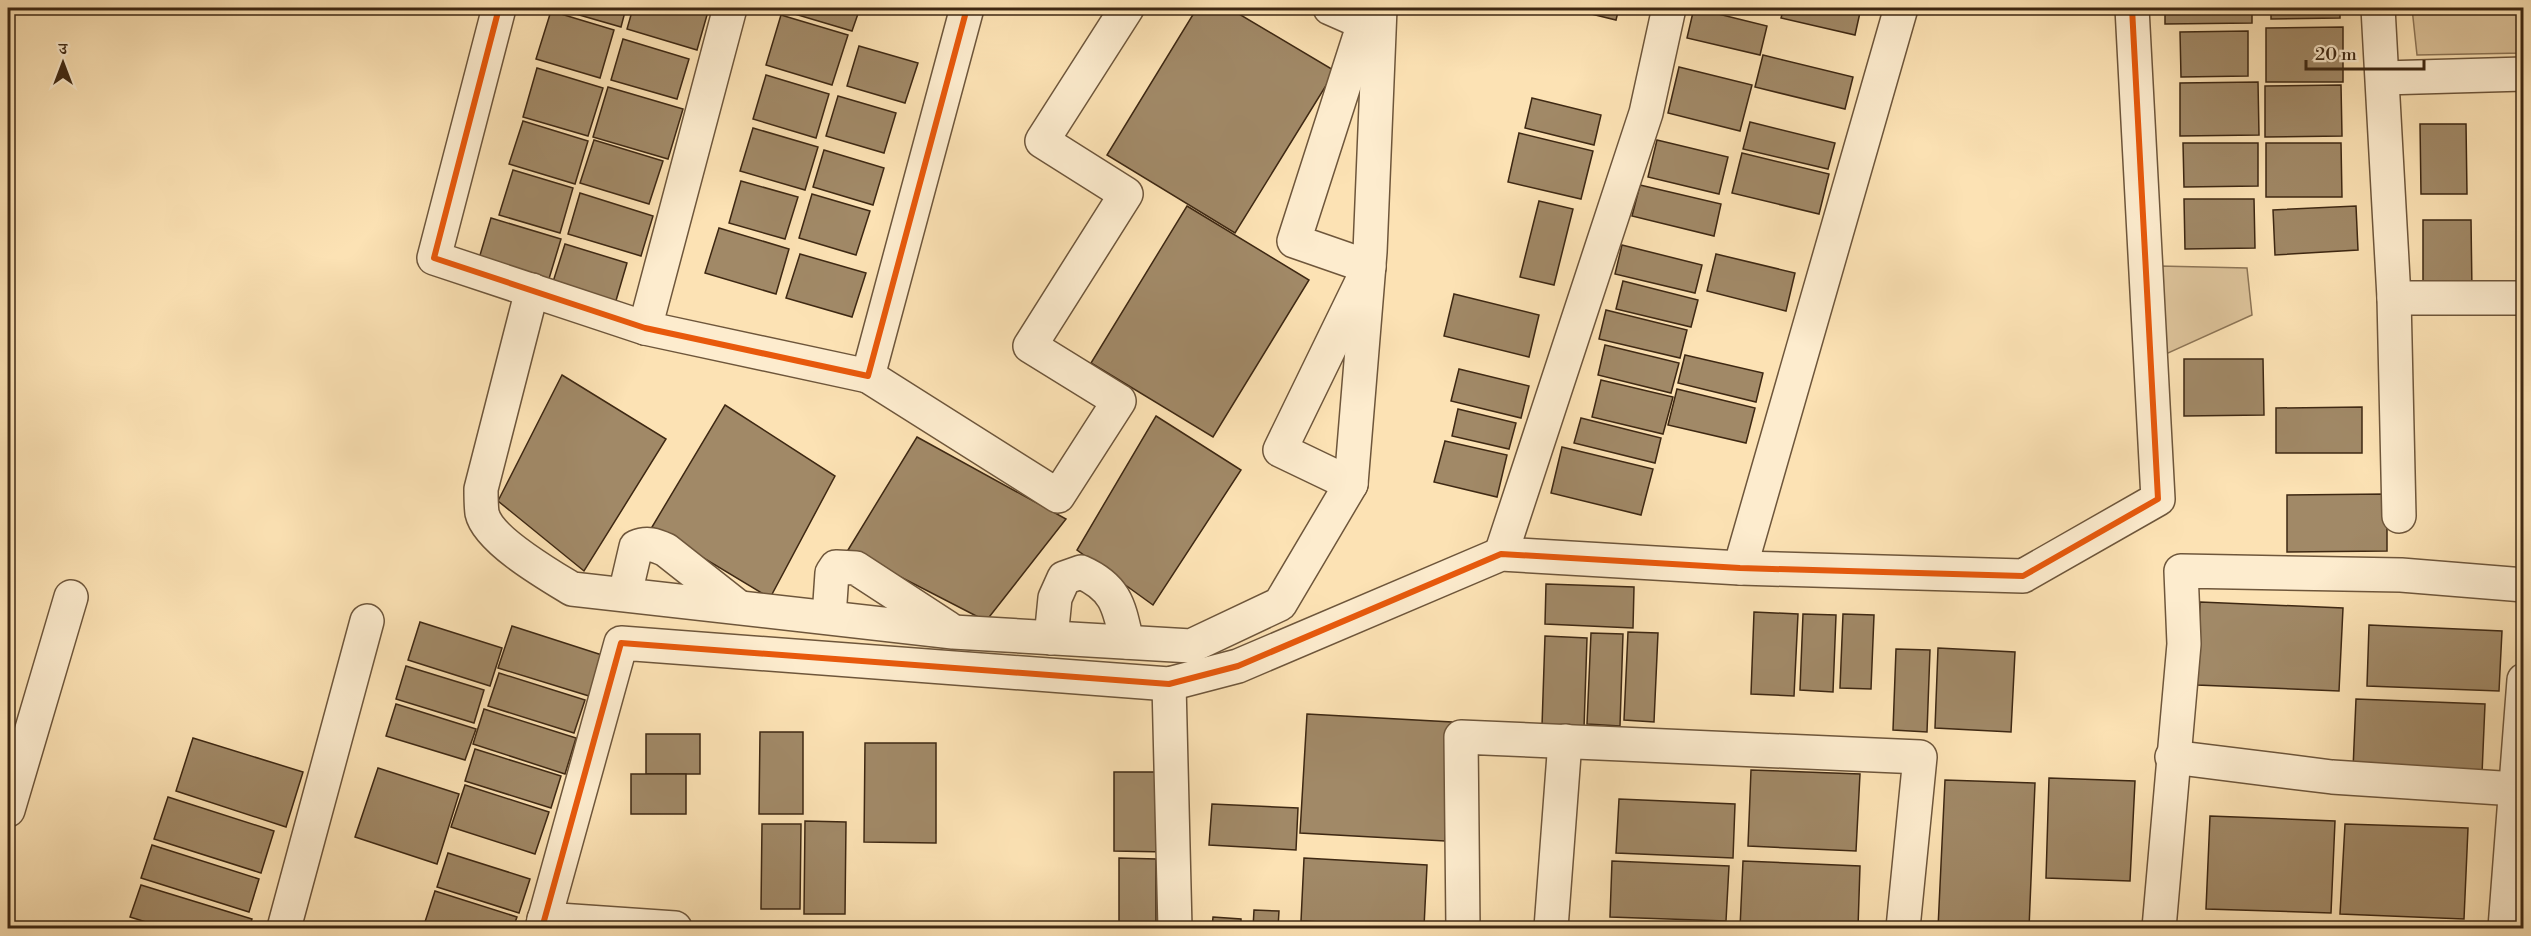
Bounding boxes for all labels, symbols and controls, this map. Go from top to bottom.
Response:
north arrow [33,33,93,93]
scale bar [2306,33,2424,71]
text: उ [58,39,69,59]
text: 20 m [2315,43,2357,66]

